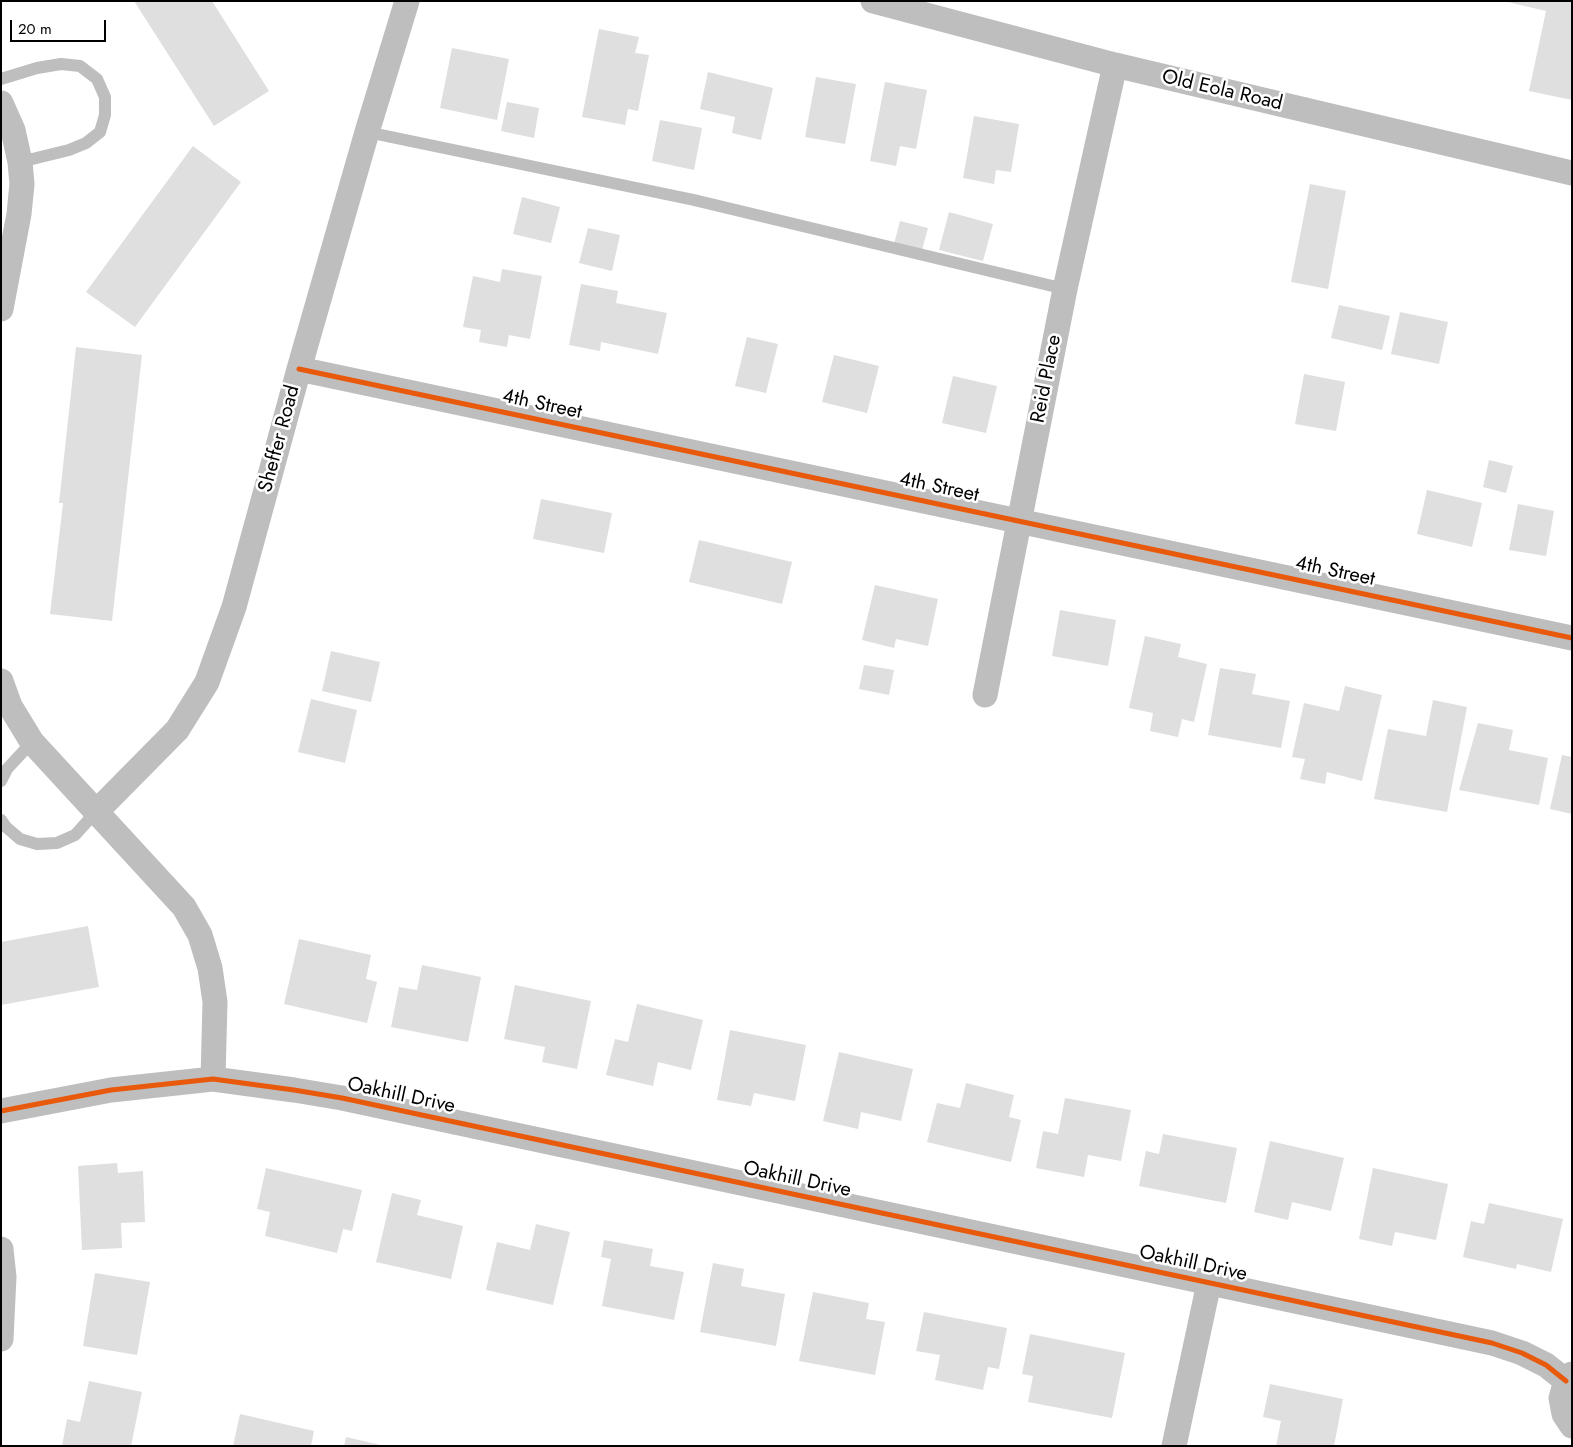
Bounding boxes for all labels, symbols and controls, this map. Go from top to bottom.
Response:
scale bar [12,10,109,42]
text: 20 m [18,18,52,40]
street label: Old Eola Road [1159,65,1285,117]
street label: Reid Place [1027,333,1067,425]
street label: Sheffer Road [254,383,306,495]
street label: 4th Street [500,385,584,425]
street label: 4th Street [897,468,981,508]
street label: 4th Street [1293,552,1377,592]
street label: Oakhill Drive [345,1073,457,1119]
street label: Oakhill Drive [741,1157,853,1203]
street label: Oakhill Drive [1137,1241,1249,1287]

